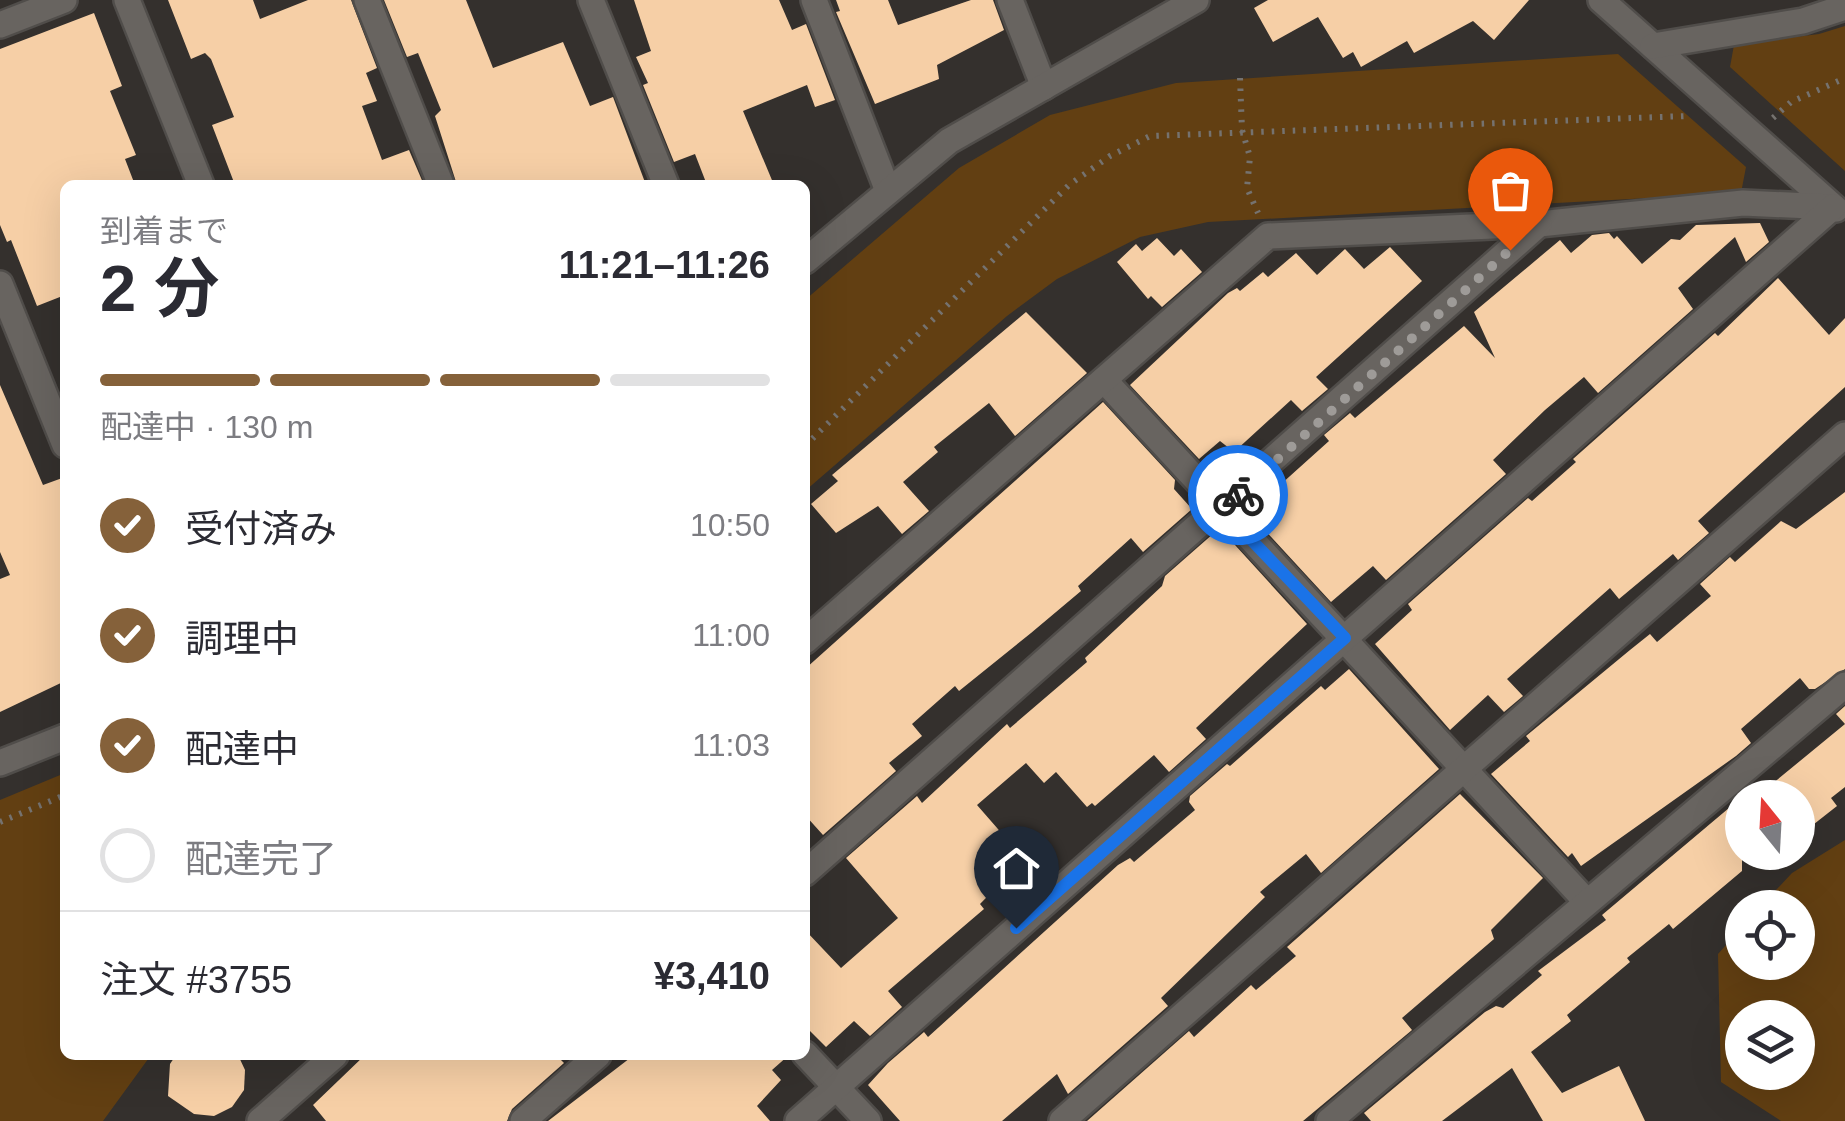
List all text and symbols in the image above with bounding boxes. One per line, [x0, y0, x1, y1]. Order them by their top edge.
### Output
pin [1468, 148, 1553, 251]
icon: bag [1483, 163, 1538, 218]
text: 到着まで [100, 213, 228, 249]
text: 11:21–11:26 [559, 244, 770, 286]
text: 2 分 [100, 252, 219, 325]
text: 配達中 · 130 m [100, 409, 313, 445]
courier [1188, 445, 1288, 545]
icon: bike [1211, 468, 1266, 523]
icon: check [100, 498, 155, 553]
text: 10:50 [690, 507, 770, 543]
text: 受付済み [185, 508, 337, 550]
icon: check [100, 608, 155, 663]
text: 11:00 [692, 617, 770, 653]
text: 調理中 [185, 618, 299, 660]
icon: check [100, 718, 155, 773]
text: 11:03 [692, 727, 770, 763]
text: 配達中 [185, 728, 299, 770]
north arrow [1725, 780, 1815, 870]
map controls [1725, 780, 1815, 1090]
pin [974, 826, 1059, 929]
text: 配達完了 [185, 838, 337, 880]
icon: home [989, 841, 1044, 896]
button: locate [1725, 890, 1815, 980]
text: ¥3,410 [654, 955, 770, 997]
text: 注文 #3755 [100, 959, 292, 1001]
button: layers [1725, 1000, 1815, 1090]

